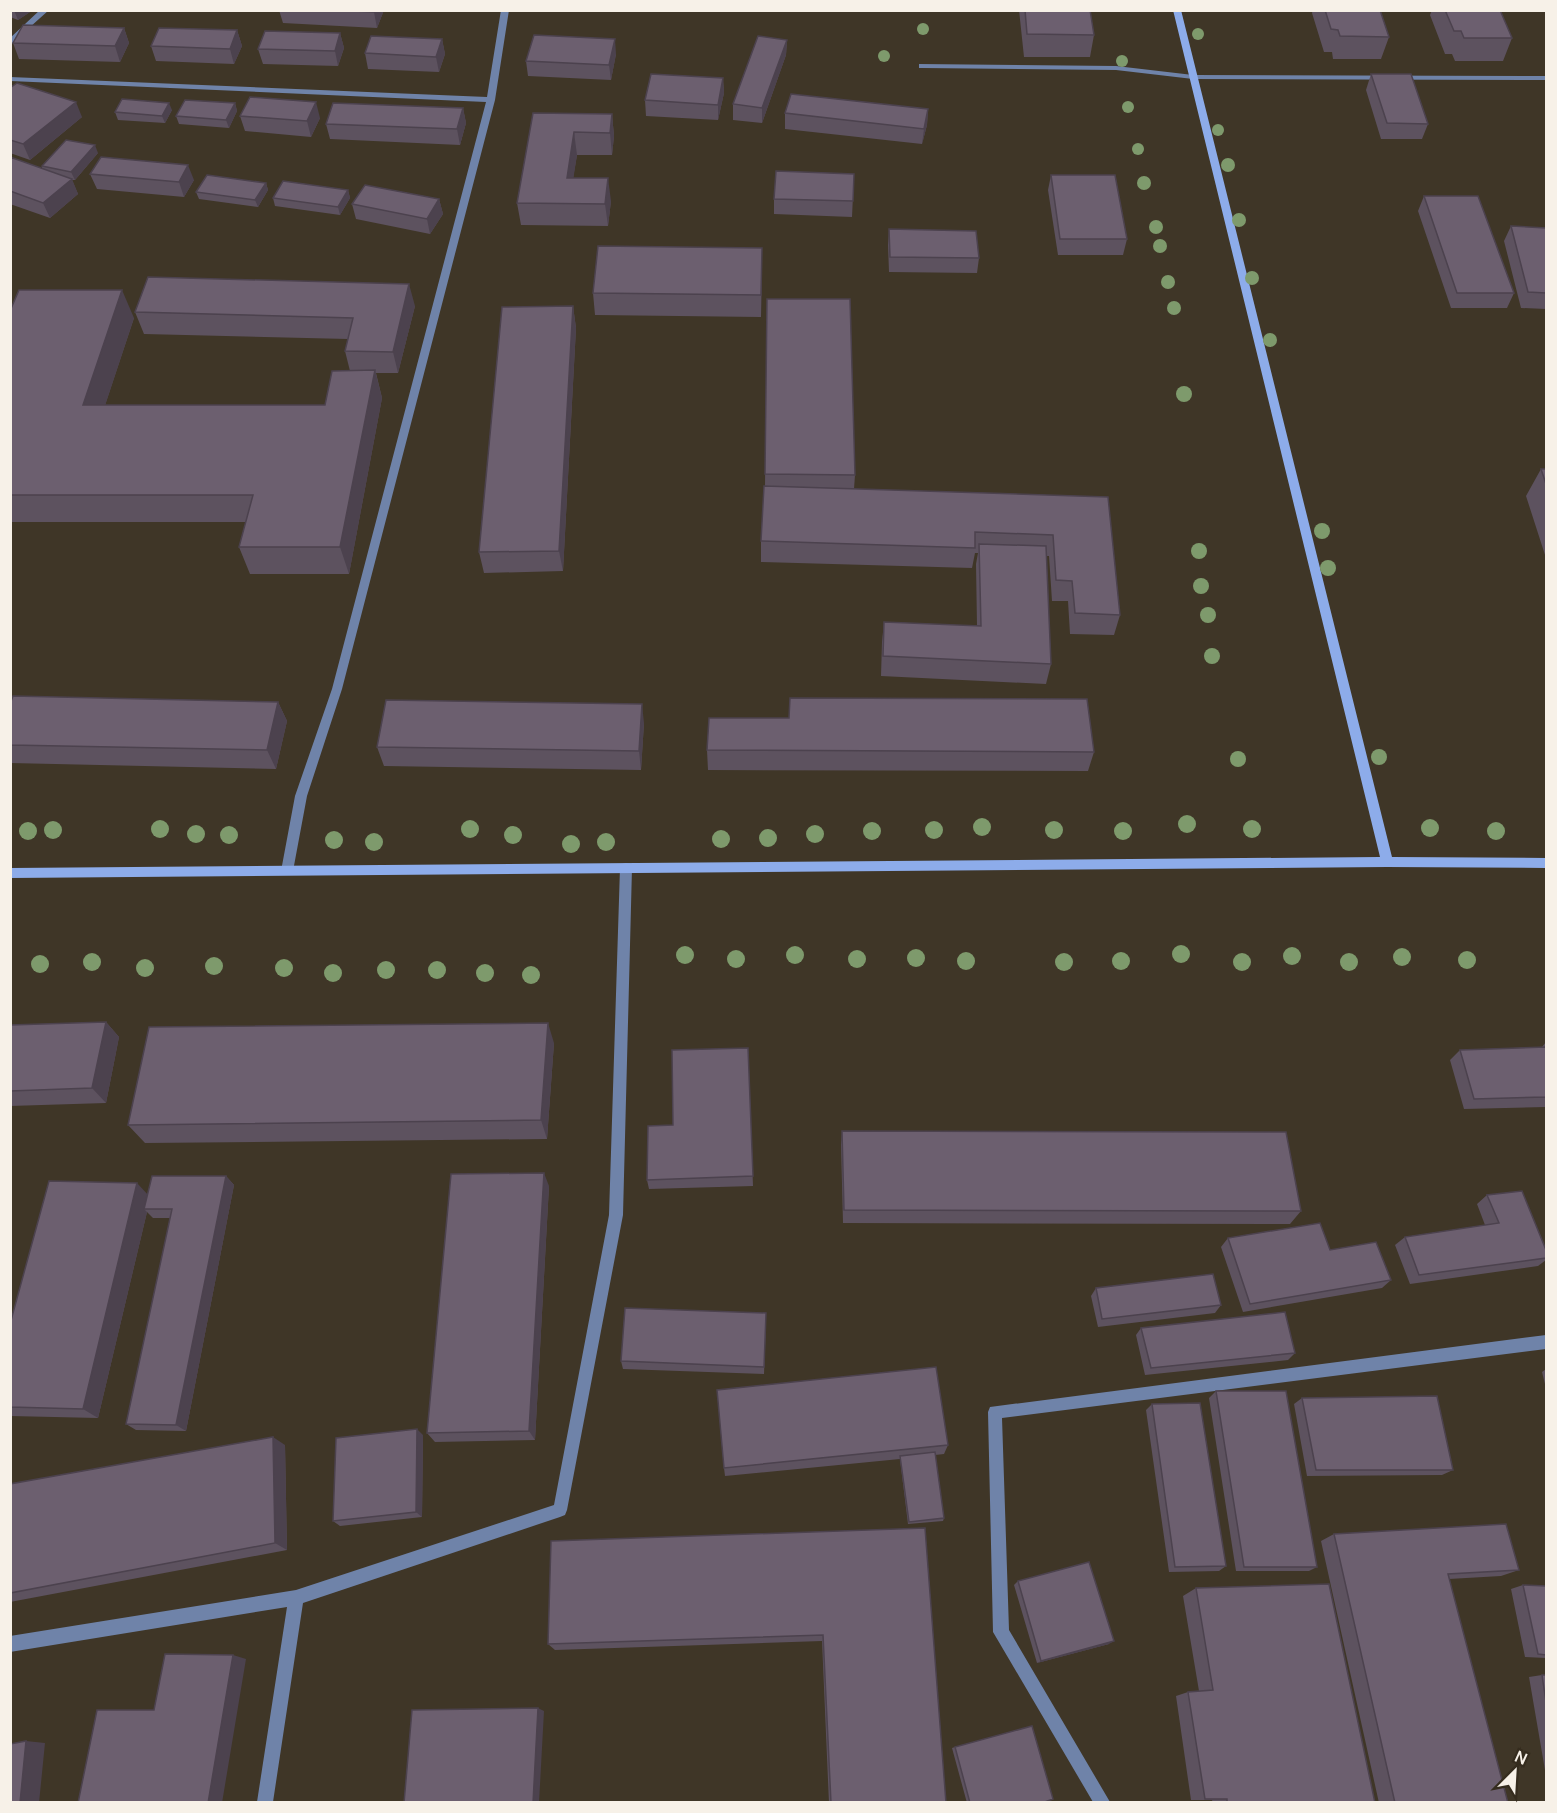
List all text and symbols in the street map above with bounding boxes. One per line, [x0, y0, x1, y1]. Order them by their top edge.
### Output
north arrow [1485, 1741, 1545, 1801]
text: N [1511, 1745, 1531, 1770]

